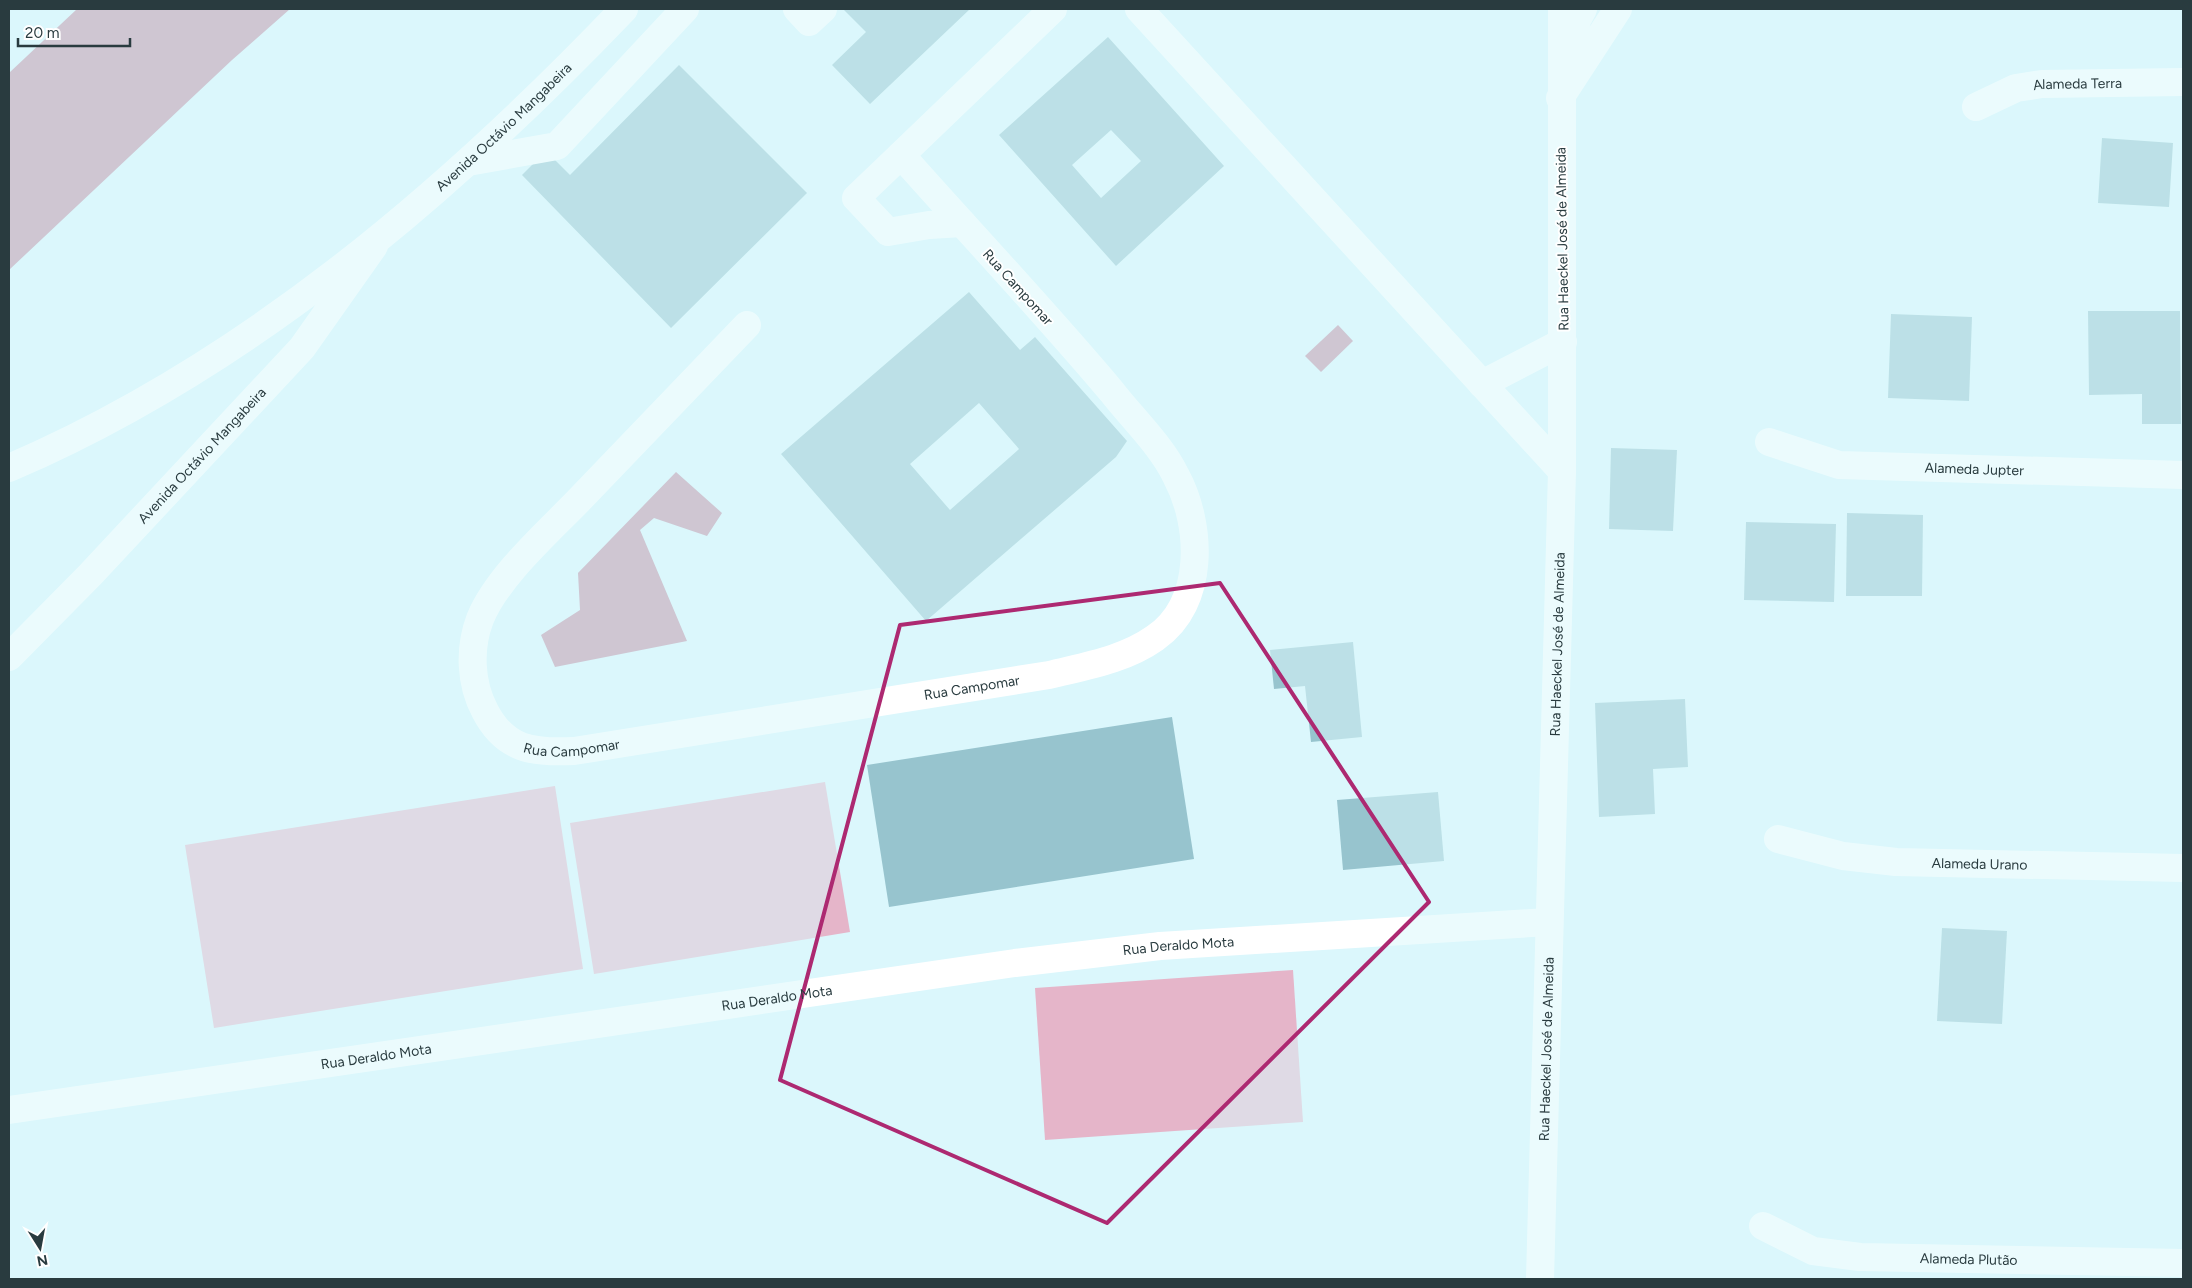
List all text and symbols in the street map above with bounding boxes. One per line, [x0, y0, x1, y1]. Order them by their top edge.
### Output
scale bar [18, 15, 130, 47]
text: 20 m [25, 24, 59, 42]
street label: Avenida Octávio Mangabeira [432, 59, 575, 195]
street label: Alameda Terra [2032, 75, 2122, 94]
street label: Rua Haeckel José de Almeida [1552, 147, 1573, 331]
street label: Rua Campomar [979, 246, 1056, 329]
street label: Avenida Octávio Mangabeira [134, 384, 270, 527]
street label: Alameda Jupter [1924, 459, 2024, 479]
street label: Rua Haeckel José de Almeida [1547, 552, 1569, 736]
street label: Rua Campomar [923, 672, 1021, 704]
street label: Rua Campomar [522, 736, 621, 760]
street label: Alameda Urano [1931, 855, 2028, 874]
street label: Rua Deraldo Mota [1122, 933, 1235, 959]
street label: Rua Haeckel José de Almeida [1536, 957, 1558, 1141]
street label: Rua Deraldo Mota [720, 982, 833, 1015]
street label: Rua Deraldo Mota [320, 1040, 433, 1073]
north arrow [15, 1223, 65, 1273]
street label: Alameda Plutão [1920, 1250, 2018, 1269]
text: N [35, 1251, 49, 1270]

